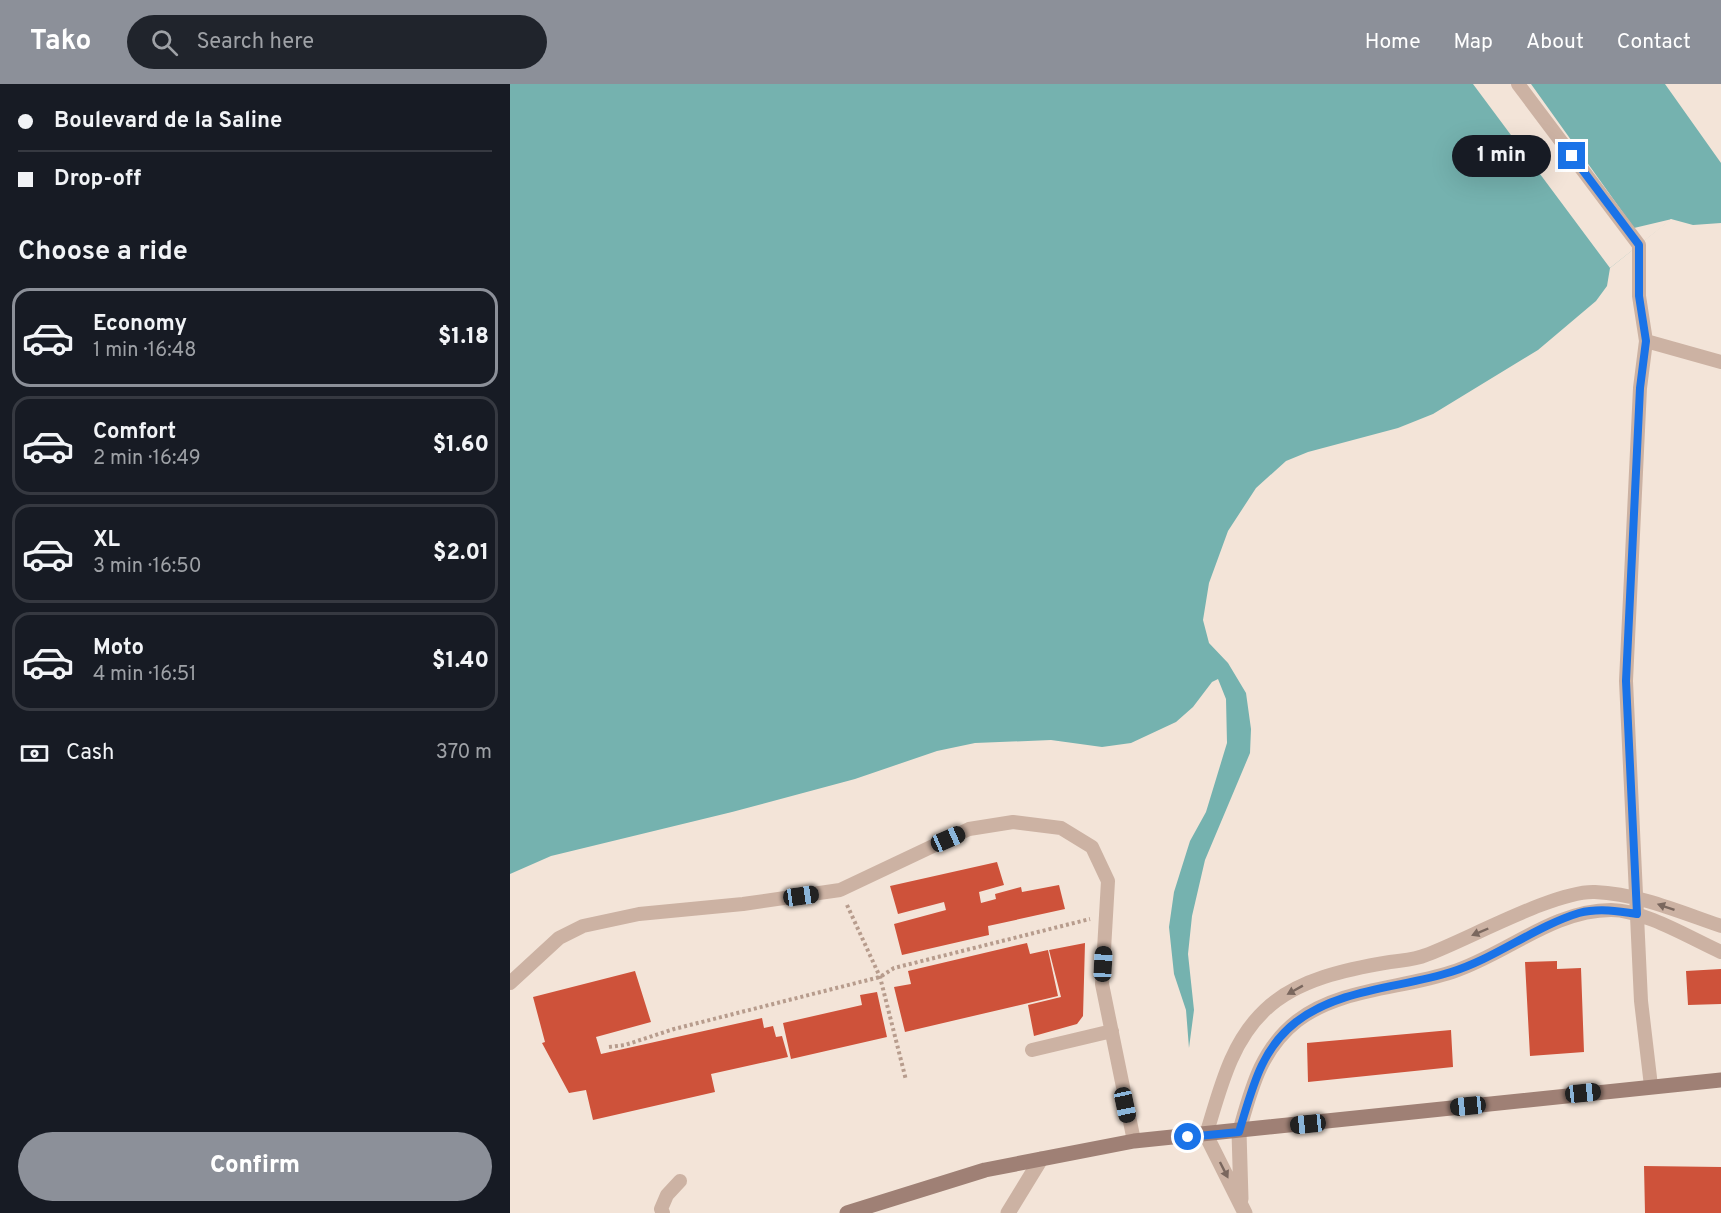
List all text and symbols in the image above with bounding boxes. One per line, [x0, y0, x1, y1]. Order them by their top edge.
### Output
search box [127, 15, 547, 69]
text: Tako [30, 24, 91, 60]
icon: search [148, 26, 181, 59]
text: Search here [196, 29, 314, 56]
text: Home [1365, 29, 1421, 56]
text: Map [1454, 29, 1493, 56]
text: About [1526, 29, 1584, 56]
text: Contact [1617, 29, 1691, 56]
text: Boulevard de la Saline [54, 108, 282, 135]
callout: 1 min [1452, 135, 1551, 177]
route end [1558, 142, 1585, 169]
text: 1 min [1477, 143, 1526, 169]
text: Drop-off [54, 166, 141, 193]
text: Choose a ride [18, 235, 188, 269]
icon: car [21, 311, 75, 365]
text: Economy [93, 311, 187, 338]
text: $1.18 [438, 324, 489, 351]
text: 1 min · 16:48 [93, 338, 196, 364]
icon: car [21, 419, 75, 473]
text: Comfort [93, 419, 176, 446]
text: $1.60 [433, 432, 489, 459]
text: 2 min · 16:49 [93, 446, 201, 472]
icon: car [21, 527, 75, 581]
text: XL [93, 527, 120, 554]
text: $2.01 [433, 540, 489, 567]
text: 3 min · 16:50 [93, 554, 202, 580]
icon: car [21, 635, 75, 689]
text: Moto [93, 635, 144, 662]
text: $1.40 [432, 648, 489, 675]
text: 4 min · 16:51 [93, 662, 197, 688]
icon: cash [18, 737, 51, 770]
text: Cash [66, 740, 115, 767]
text: 370 m [436, 740, 492, 766]
car [928, 823, 968, 855]
car [782, 885, 820, 907]
one-way arrow [1657, 902, 1675, 912]
one-way arrow [1471, 927, 1489, 937]
car [1093, 946, 1113, 982]
one-way arrow [1287, 985, 1304, 995]
car [1564, 1082, 1602, 1104]
car [1112, 1086, 1138, 1124]
car [1449, 1095, 1487, 1117]
car [1289, 1113, 1327, 1135]
route start [1174, 1123, 1201, 1150]
button: Confirm [18, 1132, 492, 1201]
one-way arrow [1218, 1161, 1228, 1179]

